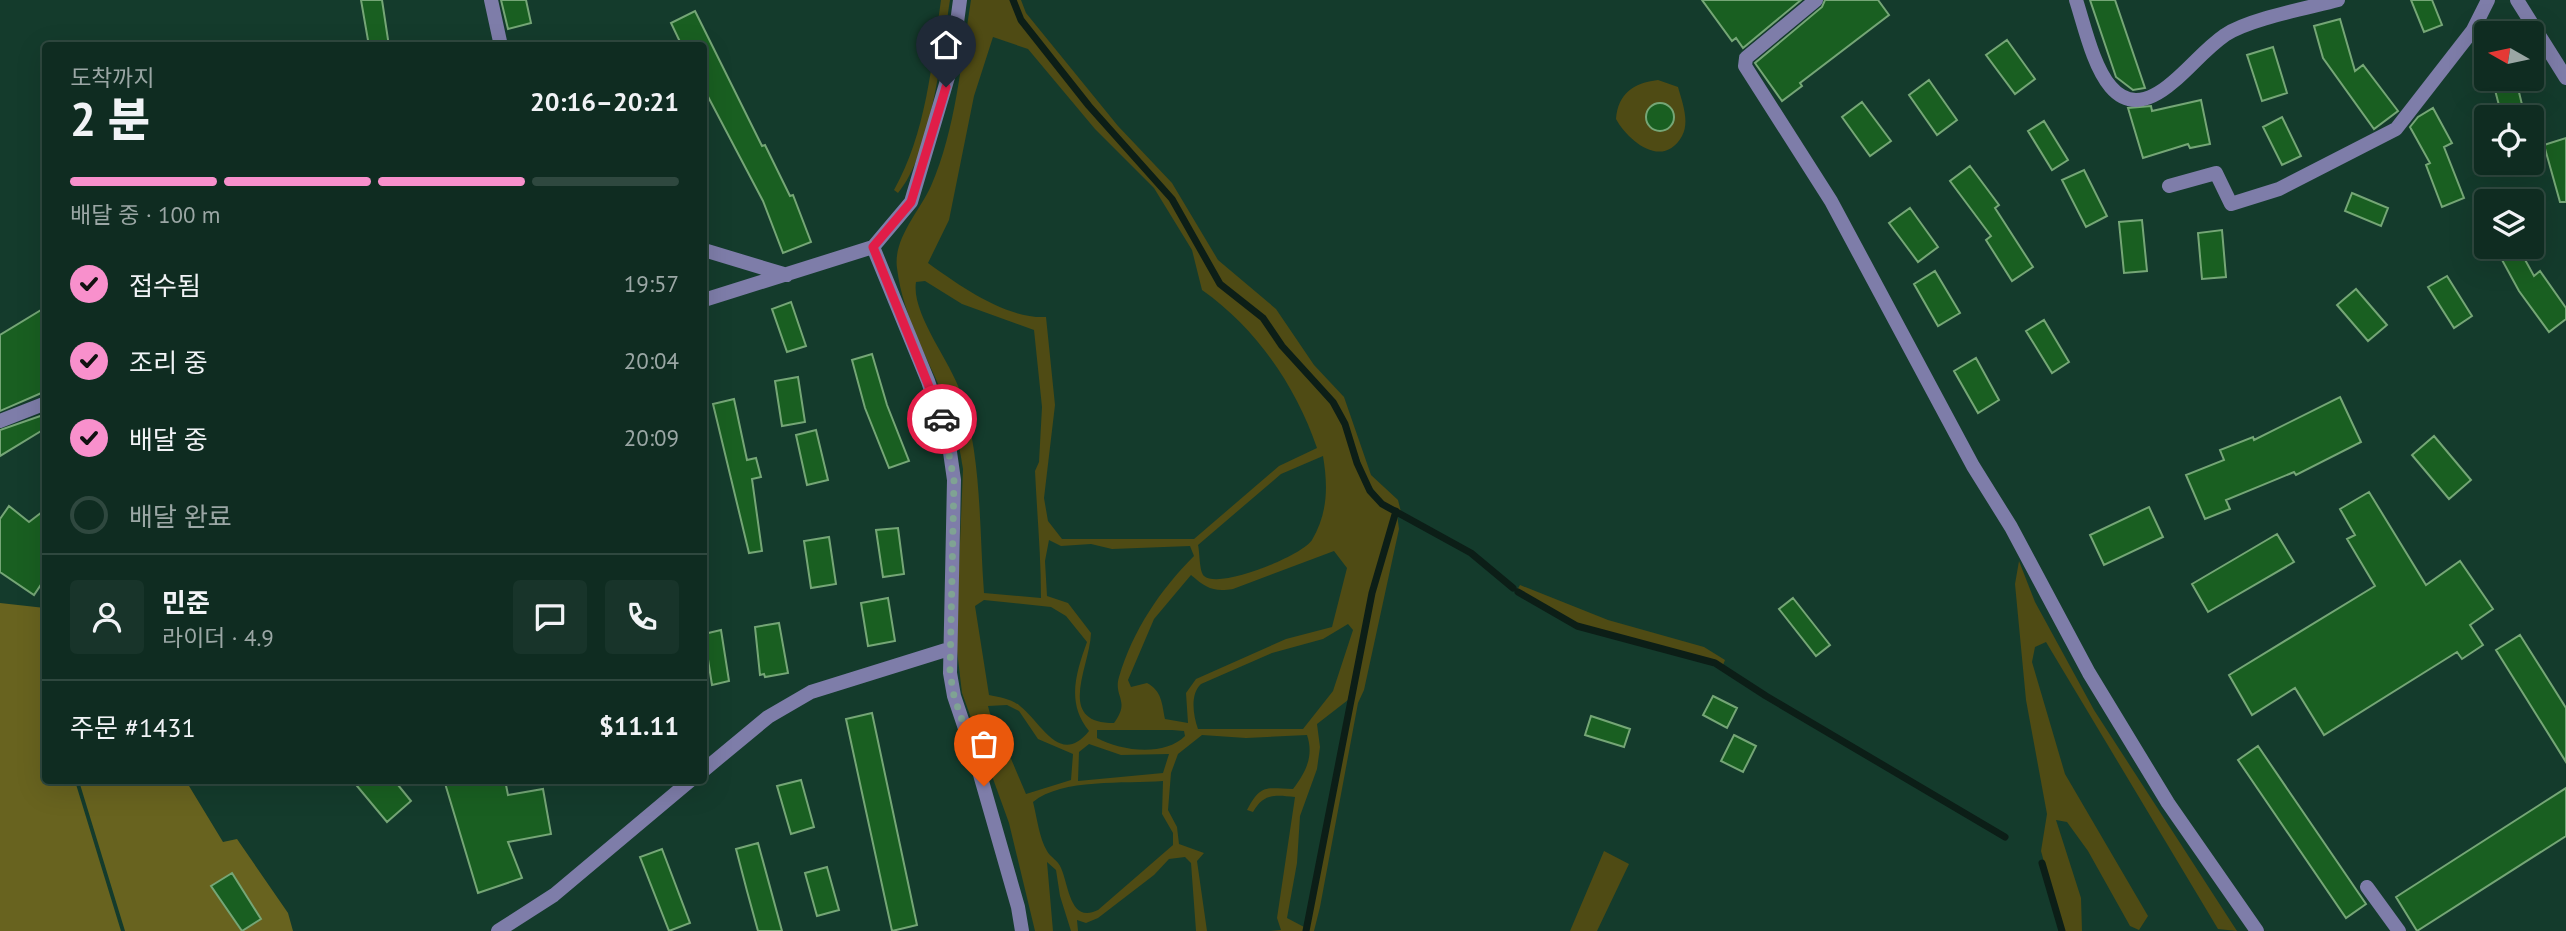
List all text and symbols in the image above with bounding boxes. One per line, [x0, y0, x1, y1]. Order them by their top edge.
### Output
pin [916, 15, 976, 87]
north arrow [2474, 21, 2544, 91]
map controls [2474, 21, 2544, 259]
icon: home [927, 26, 965, 64]
text: 도착까지 [70, 63, 155, 92]
text: 20:16–20:21 [530, 85, 679, 118]
text: 2 분 [70, 89, 150, 149]
button: locate [2474, 105, 2544, 175]
button: layers [2474, 189, 2544, 259]
text: 배달 중 · 100 m [70, 200, 220, 229]
icon: check [70, 265, 108, 303]
text: 접수됨 [129, 269, 201, 302]
text: 19:57 [624, 269, 679, 298]
icon: check [70, 342, 108, 380]
text: 조리 중 [129, 346, 208, 379]
text: 20:04 [624, 346, 679, 375]
courier [907, 384, 977, 454]
icon: car [923, 400, 961, 438]
icon: check [70, 419, 108, 457]
text: 배달 중 [129, 423, 208, 456]
text: 20:09 [624, 423, 679, 452]
text: 배달 완료 [129, 500, 232, 533]
button: person [70, 580, 144, 654]
button: chat [513, 580, 587, 654]
button: phone [605, 580, 679, 654]
text: 민준 [162, 586, 210, 619]
text: 라이더 · 4.9 [162, 623, 274, 652]
text: $11.11 [599, 709, 679, 742]
text: 주문 #1431 [70, 711, 196, 744]
pin [954, 714, 1014, 786]
icon: bag [965, 725, 1003, 763]

